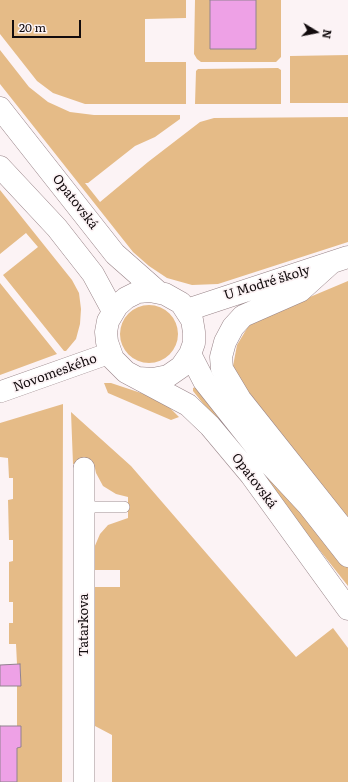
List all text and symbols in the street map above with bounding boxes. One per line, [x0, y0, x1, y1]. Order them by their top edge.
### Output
scale bar [14, 12, 83, 38]
north arrow [296, 12, 336, 52]
text: 20 m [19, 18, 46, 36]
text: N [319, 28, 336, 40]
street label: Opatovská [49, 171, 101, 233]
street label: U Modré školy [222, 262, 312, 304]
street label: Novomeského [11, 351, 99, 395]
street label: Opatovská [228, 450, 280, 512]
street label: Tatarkova [76, 594, 92, 656]

